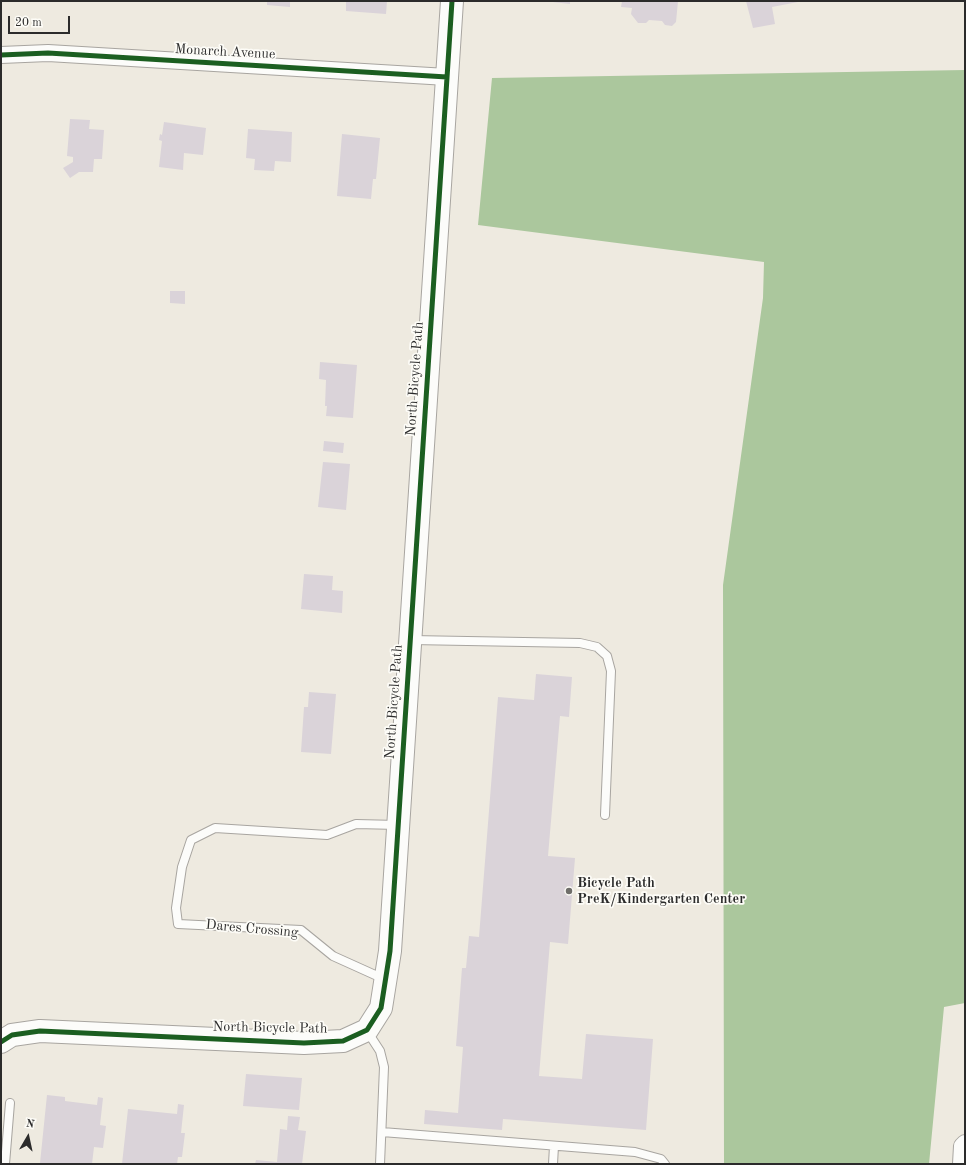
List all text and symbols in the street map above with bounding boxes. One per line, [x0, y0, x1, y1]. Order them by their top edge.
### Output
scale bar [10, 8, 72, 34]
text: 20 m [15, 17, 42, 29]
street label: Monarch Avenue [174, 41, 276, 63]
street label: North Bicycle Path [403, 321, 427, 437]
street label: North Bicycle Path [382, 644, 406, 760]
place label: Bicycle Path PreK/Kindergarten Center [577, 875, 745, 908]
marker: Bicycle Path PreK/Kindergarten Center [564, 886, 574, 896]
street label: Dares Crossing [205, 917, 299, 941]
street label: North Bicycle Path [212, 1019, 328, 1037]
north arrow [8, 1117, 48, 1157]
text: N [25, 1119, 35, 1131]

